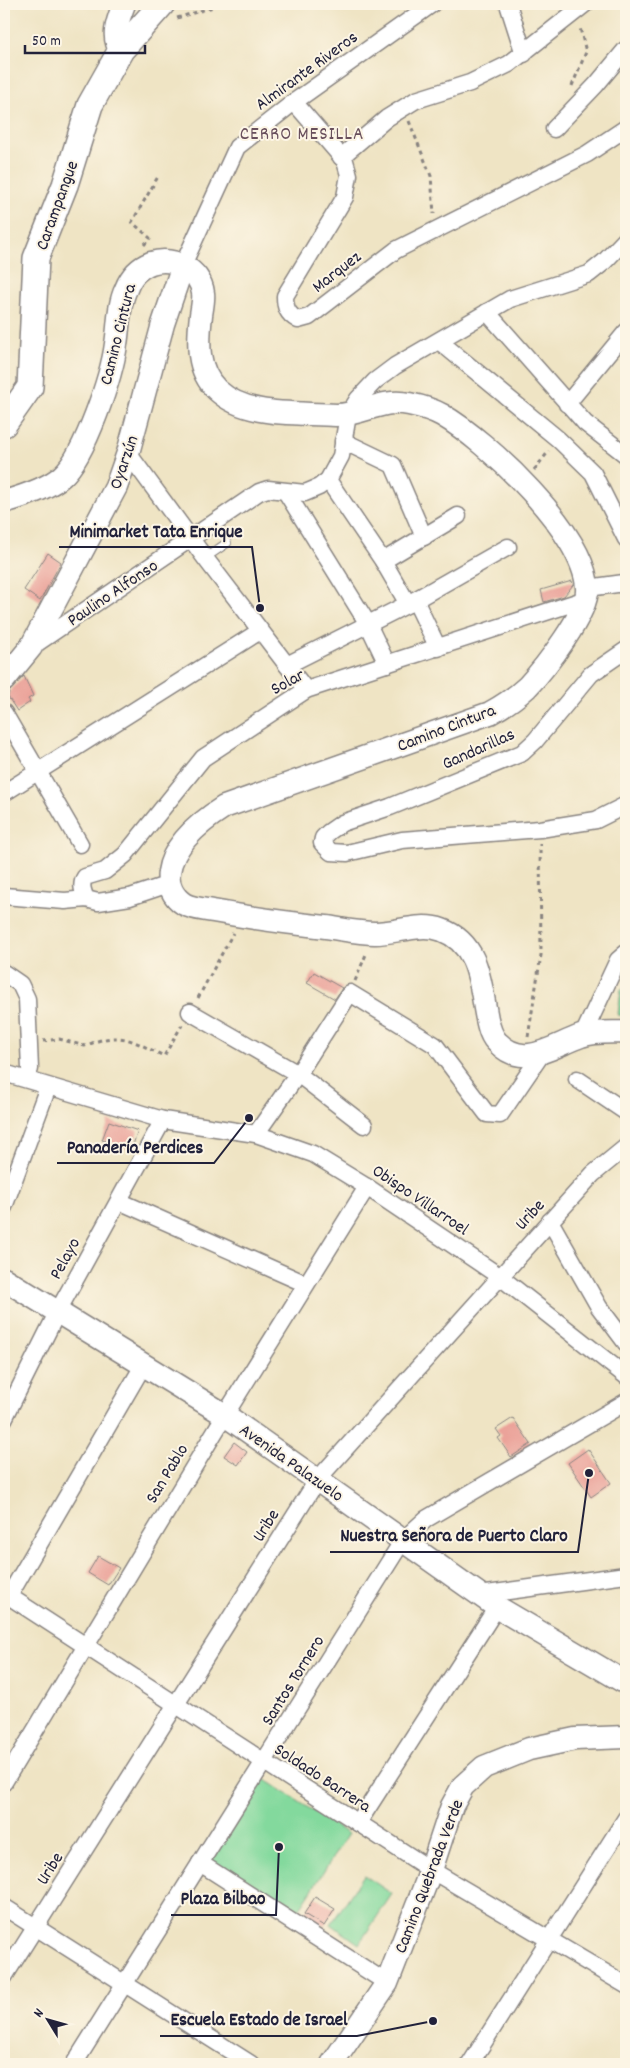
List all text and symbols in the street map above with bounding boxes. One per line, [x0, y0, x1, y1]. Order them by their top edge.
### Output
scale bar [25, 22, 145, 54]
street label: Almirante Riveros [251, 26, 364, 118]
text: 50 m [32, 31, 61, 53]
district label: CERRO MESILLA [240, 122, 364, 149]
street label: Carampangue [31, 158, 86, 254]
street label: Marquez [308, 246, 367, 300]
street label: Camino Cintura [95, 281, 144, 388]
street label: Oyarzún [104, 432, 146, 493]
callout: Minimarket Tata Enrique [59, 513, 252, 547]
text: Minimarket Tata Enrique [69, 520, 243, 547]
street label: Paulino Alfonso [63, 554, 164, 634]
street label: Solar [267, 664, 310, 703]
street label: Camino Cintura [394, 699, 500, 760]
street label: Gandarillas [439, 723, 519, 777]
callout: Panadería Perdices [57, 1129, 214, 1163]
text: Panadería Perdices [67, 1136, 203, 1163]
street label: Obispo Villarroel [366, 1159, 474, 1243]
street label: Uribe [510, 1194, 552, 1237]
street label: Pelayo [45, 1234, 88, 1285]
street label: Avenida Palazuelo [233, 1419, 348, 1509]
street label: San Pablo [141, 1440, 196, 1509]
street label: Uribe [247, 1505, 287, 1548]
callout: Nuestra Señora de Puerto Claro [330, 1518, 578, 1552]
text: Nuestra Señora de Puerto Claro [340, 1524, 568, 1551]
street label: Santos Tornero [256, 1631, 332, 1731]
street label: Soldado Barrera [268, 1738, 375, 1820]
street label: Camino Quebrada Verde [389, 1796, 471, 1958]
street label: Uribe [31, 1848, 71, 1891]
callout: Plaza Bilbao [171, 1881, 276, 1915]
text: Plaza Bilbao [180, 1887, 266, 1914]
north arrow [22, 1996, 72, 2046]
callout: Escuela Estado de Israel [160, 2002, 357, 2036]
text: N [29, 2005, 49, 2022]
text: Escuela Estado de Israel [170, 2008, 348, 2035]

